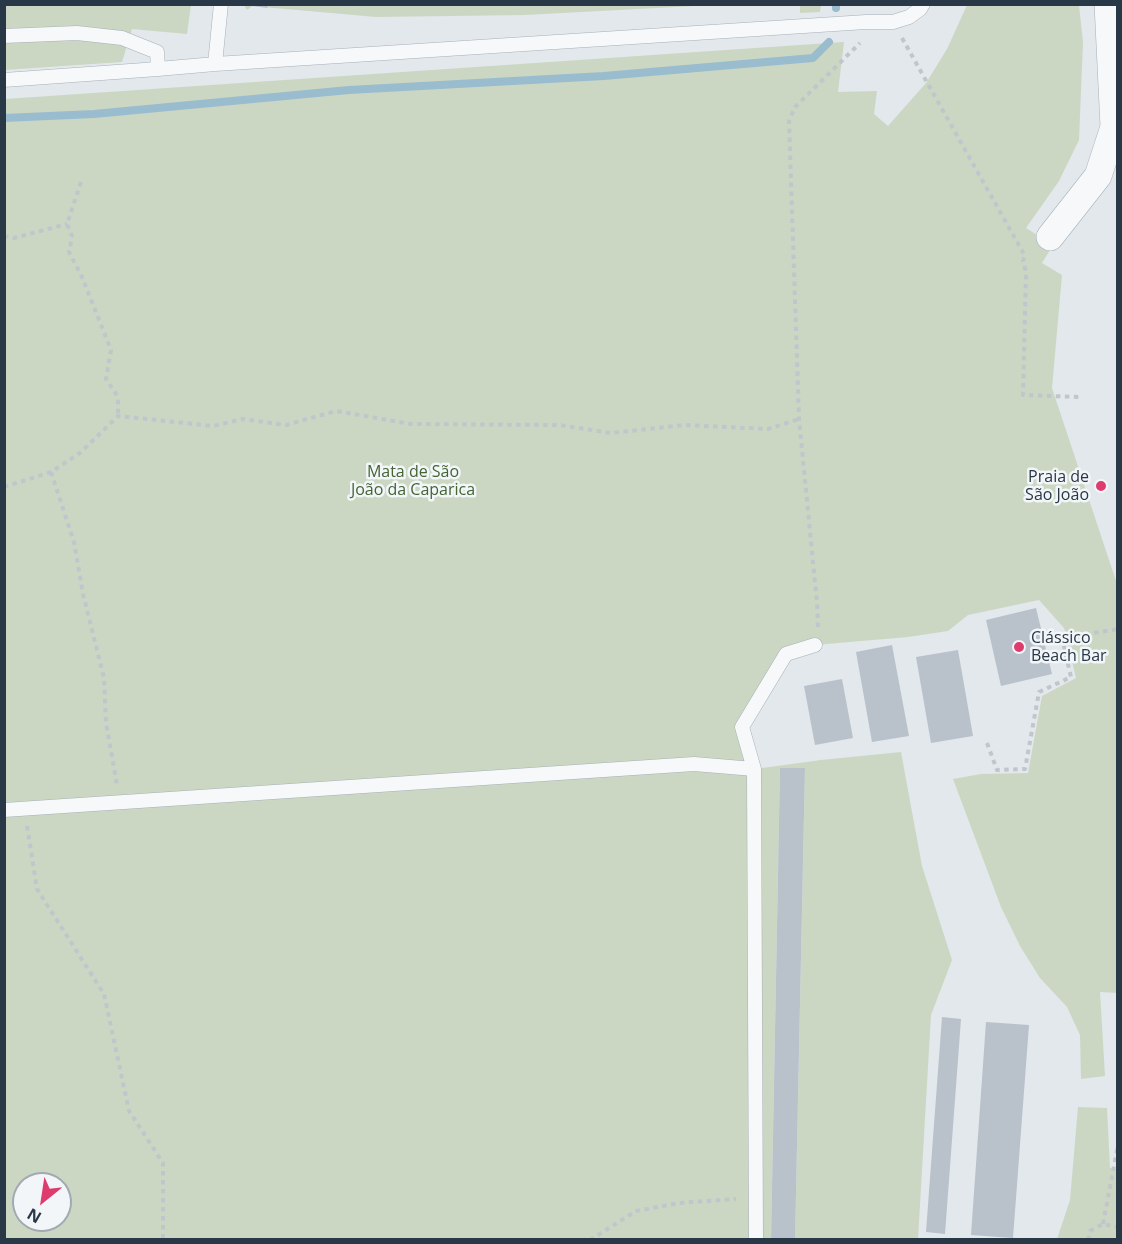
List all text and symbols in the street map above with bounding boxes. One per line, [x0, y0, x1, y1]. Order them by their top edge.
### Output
park label: Mata de São João da Caparica [351, 462, 475, 500]
place label: Praia de São João [1025, 467, 1089, 505]
marker: Praia de São João [1094, 479, 1108, 493]
place label: Clássico Beach Bar [1031, 628, 1107, 666]
marker: Clássico Beach Bar [1012, 640, 1026, 654]
north arrow [12, 1172, 72, 1232]
text: N [23, 1203, 45, 1229]

